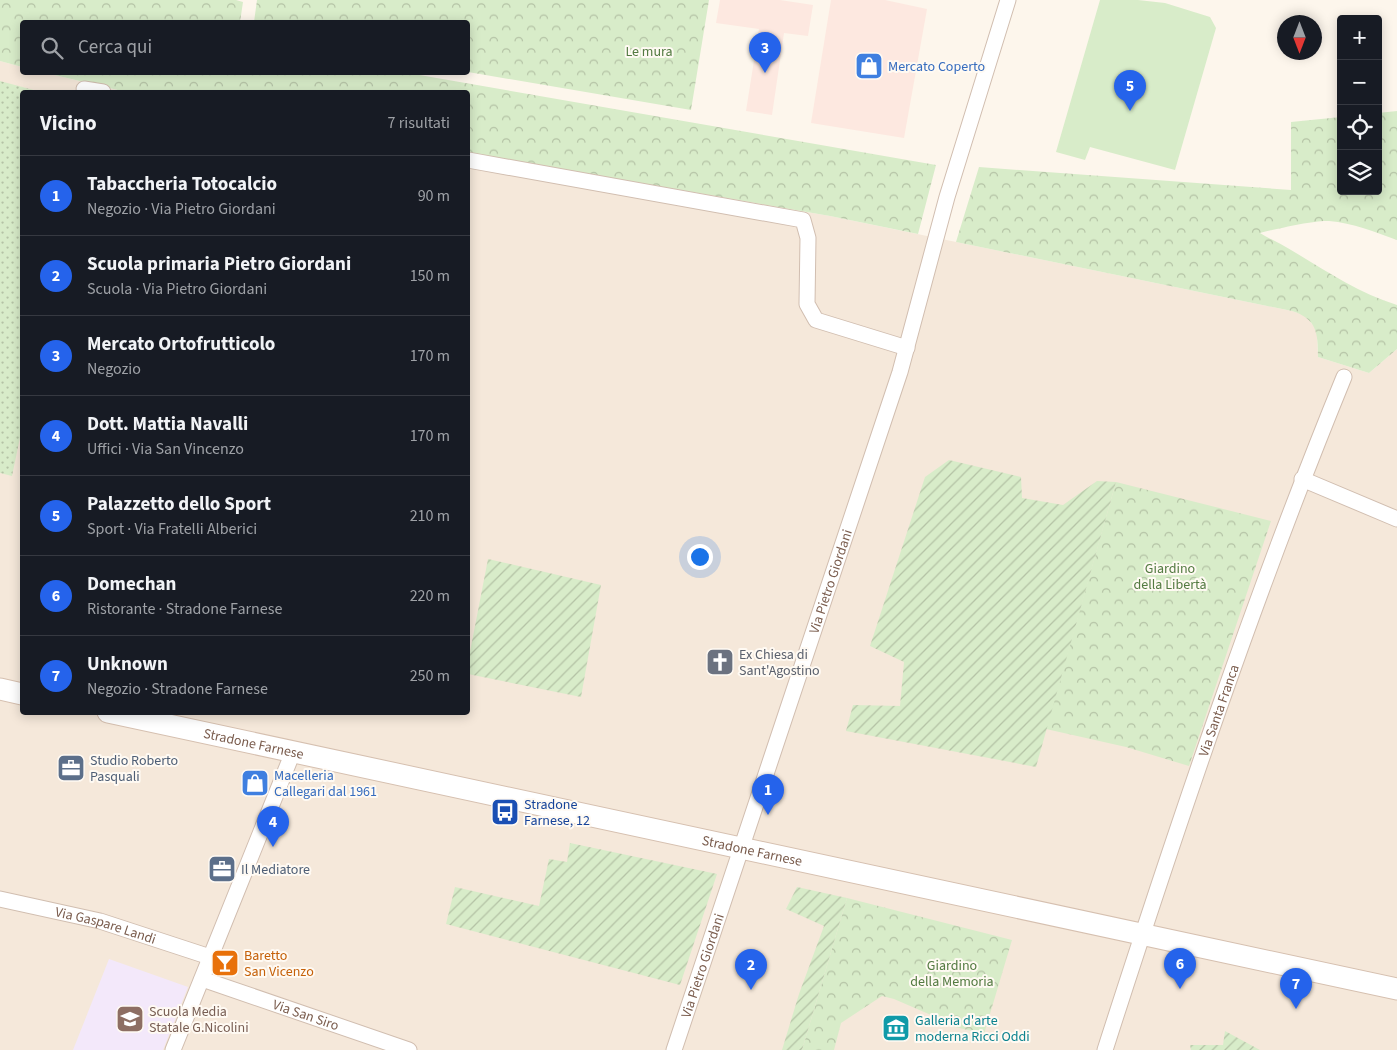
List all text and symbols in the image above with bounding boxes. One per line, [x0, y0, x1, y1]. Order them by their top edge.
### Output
north arrow [1277, 15, 1322, 60]
map controls [1337, 15, 1382, 195]
button: + [1337, 15, 1382, 60]
search box [20, 20, 470, 75]
pin: 3 [749, 32, 781, 73]
icon: search [38, 34, 66, 62]
text: Cerca qui [78, 34, 152, 61]
park label: Le mura [625, 42, 673, 62]
shop icon: Mercato Coperto [854, 51, 884, 81]
place label: Mercato Coperto [888, 57, 985, 77]
button: − [1337, 60, 1382, 105]
pin: 5 [1114, 70, 1146, 111]
button: locate [1337, 105, 1382, 150]
text: Vicino [40, 108, 97, 138]
text: 7 risultati [388, 112, 450, 134]
button: layers [1337, 150, 1382, 195]
text: Tabaccheria Totocalcio [87, 171, 277, 198]
text: 1 [52, 185, 60, 207]
text: 90 m [418, 185, 450, 207]
text: Negozio · Via Pietro Giordani [87, 198, 276, 220]
text: Scuola primaria Pietro Giordani [87, 251, 351, 278]
text: 2 [52, 265, 60, 287]
text: 150 m [410, 265, 450, 287]
text: Scuola · Via Pietro Giordani [87, 278, 267, 300]
text: Mercato Ortofrutticolo [87, 331, 275, 358]
text: 3 [52, 345, 60, 367]
text: 170 m [410, 345, 450, 367]
text: Negozio [87, 358, 141, 380]
text: Dott. Mattia Navalli [87, 411, 248, 438]
text: 4 [52, 425, 60, 447]
text: 170 m [410, 425, 450, 447]
text: Uffici · Via San Vincenzo [87, 438, 244, 460]
text: Palazzetto dello Sport [87, 491, 271, 518]
text: 5 [52, 505, 60, 527]
text: 210 m [410, 505, 450, 527]
text: Sport · Via Fratelli Alberici [87, 518, 257, 540]
street label: Via Pietro Giordani [804, 527, 858, 637]
your location [687, 544, 713, 570]
park label: Giardino della Libertà [1134, 559, 1207, 595]
text: Domechan [87, 571, 176, 598]
text: 6 [52, 585, 60, 607]
text: 220 m [410, 585, 450, 607]
text: Ristorante · Stradone Farnese [87, 598, 282, 620]
place label: Ex Chiesa di Sant'Agostino [739, 645, 820, 681]
church icon: Ex Chiesa di Sant'Agostino [705, 647, 735, 677]
text: Unknown [87, 651, 168, 678]
street label: Via Santa Franca [1194, 662, 1245, 759]
text: 7 [52, 665, 60, 687]
text: 250 m [410, 665, 450, 687]
text: Negozio · Stradone Farnese [87, 678, 268, 700]
street label: Stradone Farnese [201, 724, 306, 765]
place label: Studio Roberto Pasquali [90, 751, 178, 787]
office icon: Studio Roberto Pasquali [56, 753, 86, 783]
place label: Macelleria Callegari dal 1961 [274, 766, 377, 802]
shop icon: Macelleria Callegari dal 1961 [240, 768, 270, 798]
pin: 1 [752, 774, 784, 815]
place label: Stradone Farnese, 12 [524, 795, 590, 831]
bus stop icon: Stradone Farnese, 12 [490, 797, 520, 827]
pin: 4 [257, 806, 289, 847]
street label: Stradone Farnese [700, 831, 804, 872]
office icon: Il Mediatore [207, 854, 237, 884]
place label: Il Mediatore [241, 860, 310, 880]
street label: Via Gaspare Landi [53, 902, 159, 950]
street label: Via Pietro Giordani [676, 911, 730, 1021]
place label: Baretto San Vicenzo [244, 946, 314, 982]
bar icon: Baretto San Vicenzo [210, 948, 240, 978]
pin: 6 [1164, 948, 1196, 989]
pin: 2 [735, 949, 767, 990]
park label: Giardino della Memoria [910, 956, 994, 992]
pin: 7 [1280, 968, 1312, 1009]
street label: Via San Siro [270, 995, 342, 1036]
place label: Scuola Media Statale G.Nicolini [149, 1002, 249, 1038]
school or university icon: Scuola Media Statale G.Nicolini [115, 1004, 145, 1034]
place label: Galleria d'arte moderna Ricci Oddi [915, 1011, 1030, 1047]
museum icon: Galleria d'arte moderna Ricci Oddi [881, 1013, 911, 1043]

